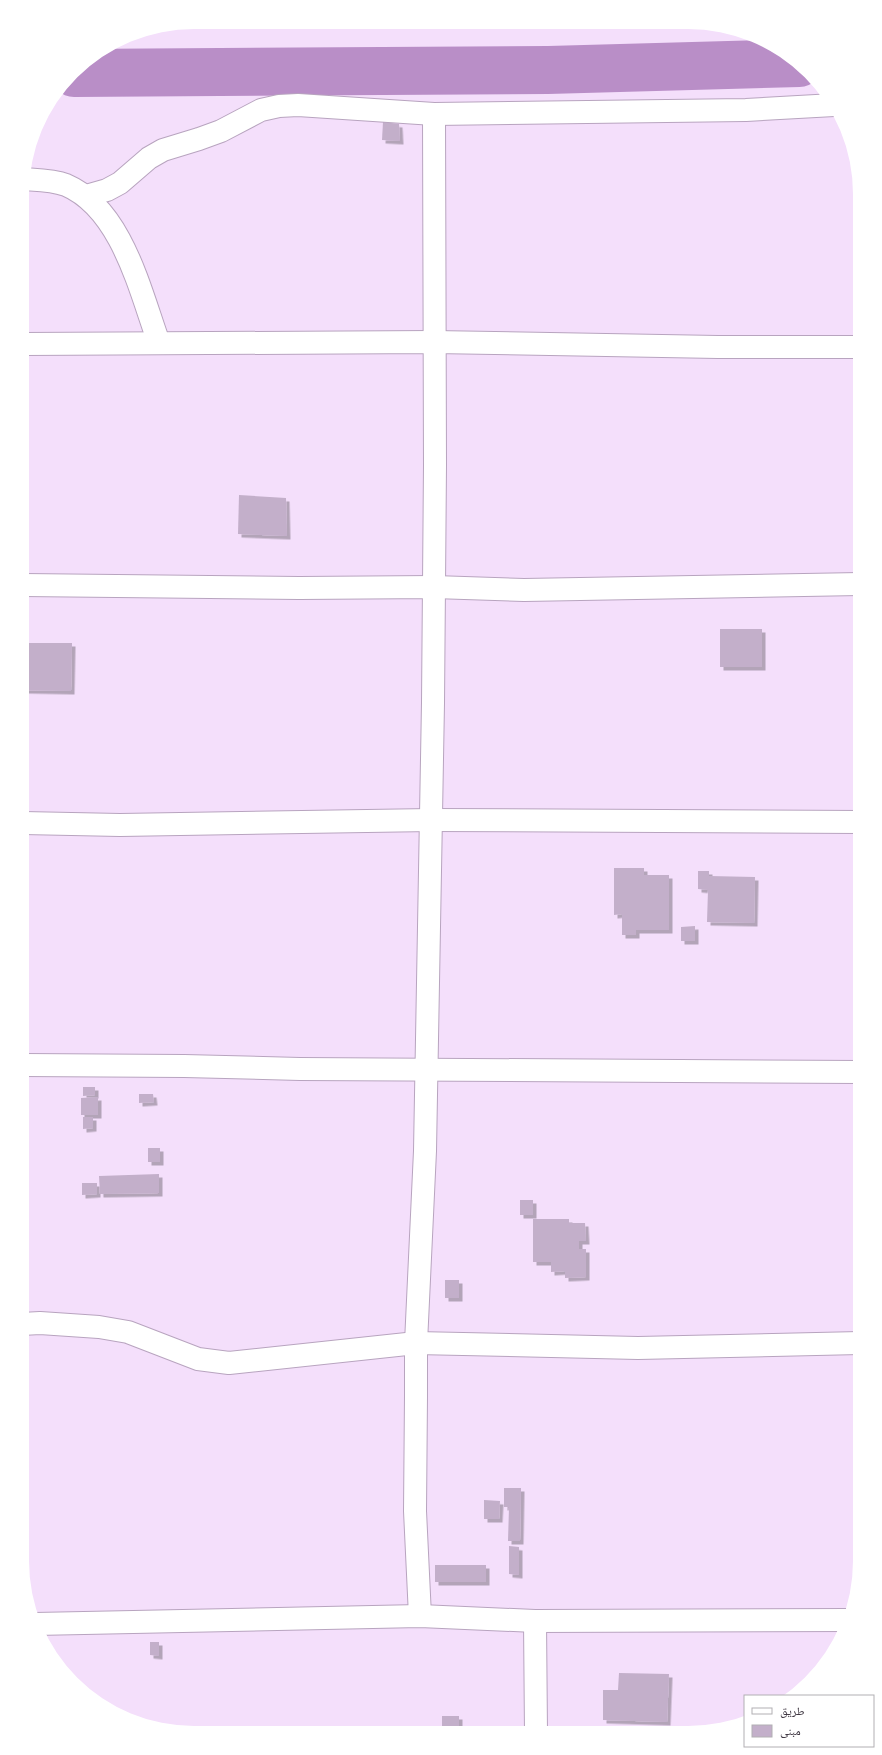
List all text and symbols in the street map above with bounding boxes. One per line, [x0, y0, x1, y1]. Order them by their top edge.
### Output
legend [744, 1695, 874, 1747]
text: طريق [780, 1702, 805, 1719]
text: مبنى [780, 1722, 801, 1739]

